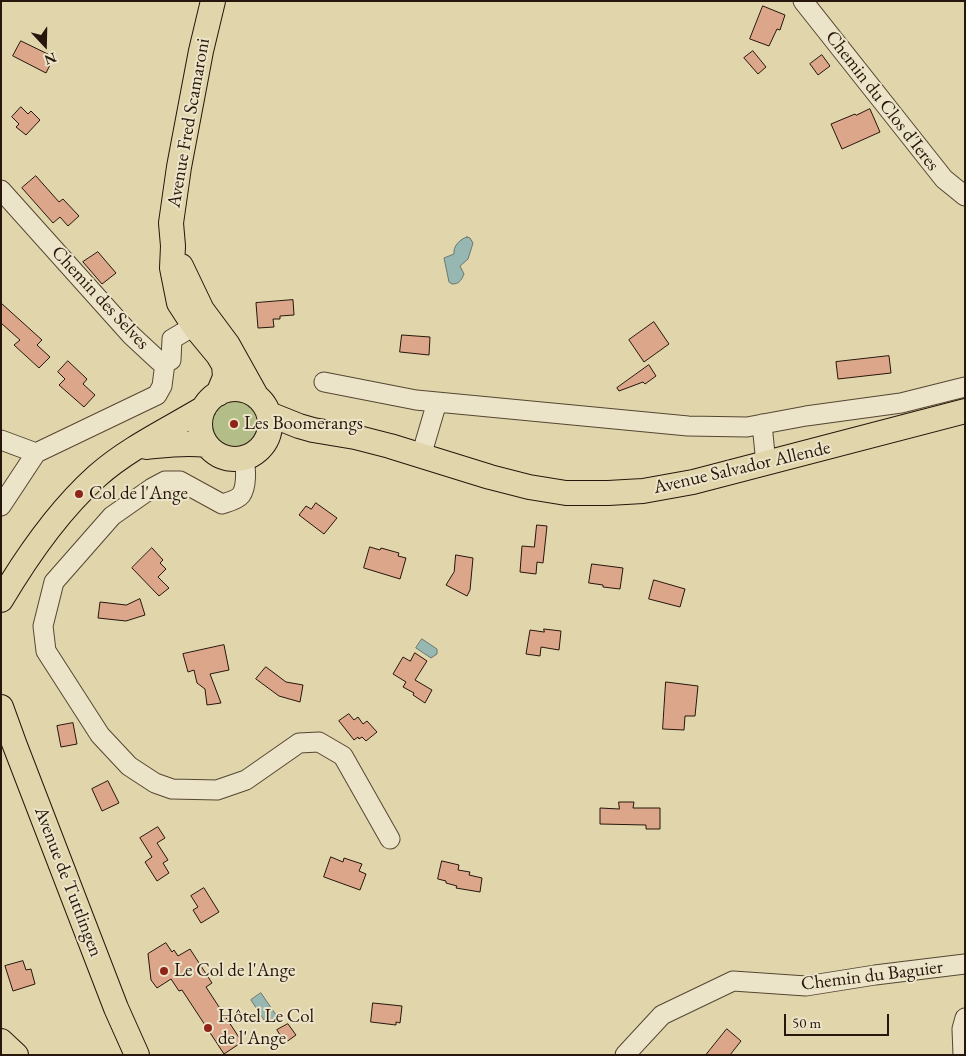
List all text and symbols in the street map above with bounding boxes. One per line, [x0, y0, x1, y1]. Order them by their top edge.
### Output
north arrow [20, 20, 70, 70]
street label: Chemin du Clos d'Ieres [820, 26, 944, 176]
street label: Avenue Fred Scamaroni [163, 36, 215, 210]
text: N [42, 49, 59, 69]
street label: Chemin des Selves [46, 242, 154, 354]
place label: Les Boomerangs [244, 413, 363, 435]
marker: Les Boomerangs [228, 418, 240, 430]
street label: Avenue Salvador Allende [651, 437, 833, 499]
place label: Col de l'Ange [89, 483, 188, 505]
marker: Col de l'Ange [73, 488, 85, 500]
street label: Avenue de Tuttlingen [29, 804, 107, 960]
street label: Chemin du Baguier [800, 956, 944, 996]
place label: Le Col de l'Ange [174, 960, 295, 982]
marker: Le Col de l'Ange [158, 965, 170, 977]
scale bar [786, 1004, 891, 1036]
place label: Hôtel Le Col de l'Ange [218, 1006, 314, 1050]
text: 50 m [792, 1013, 821, 1032]
marker: Hôtel Le Col de l'Ange [202, 1022, 214, 1034]

